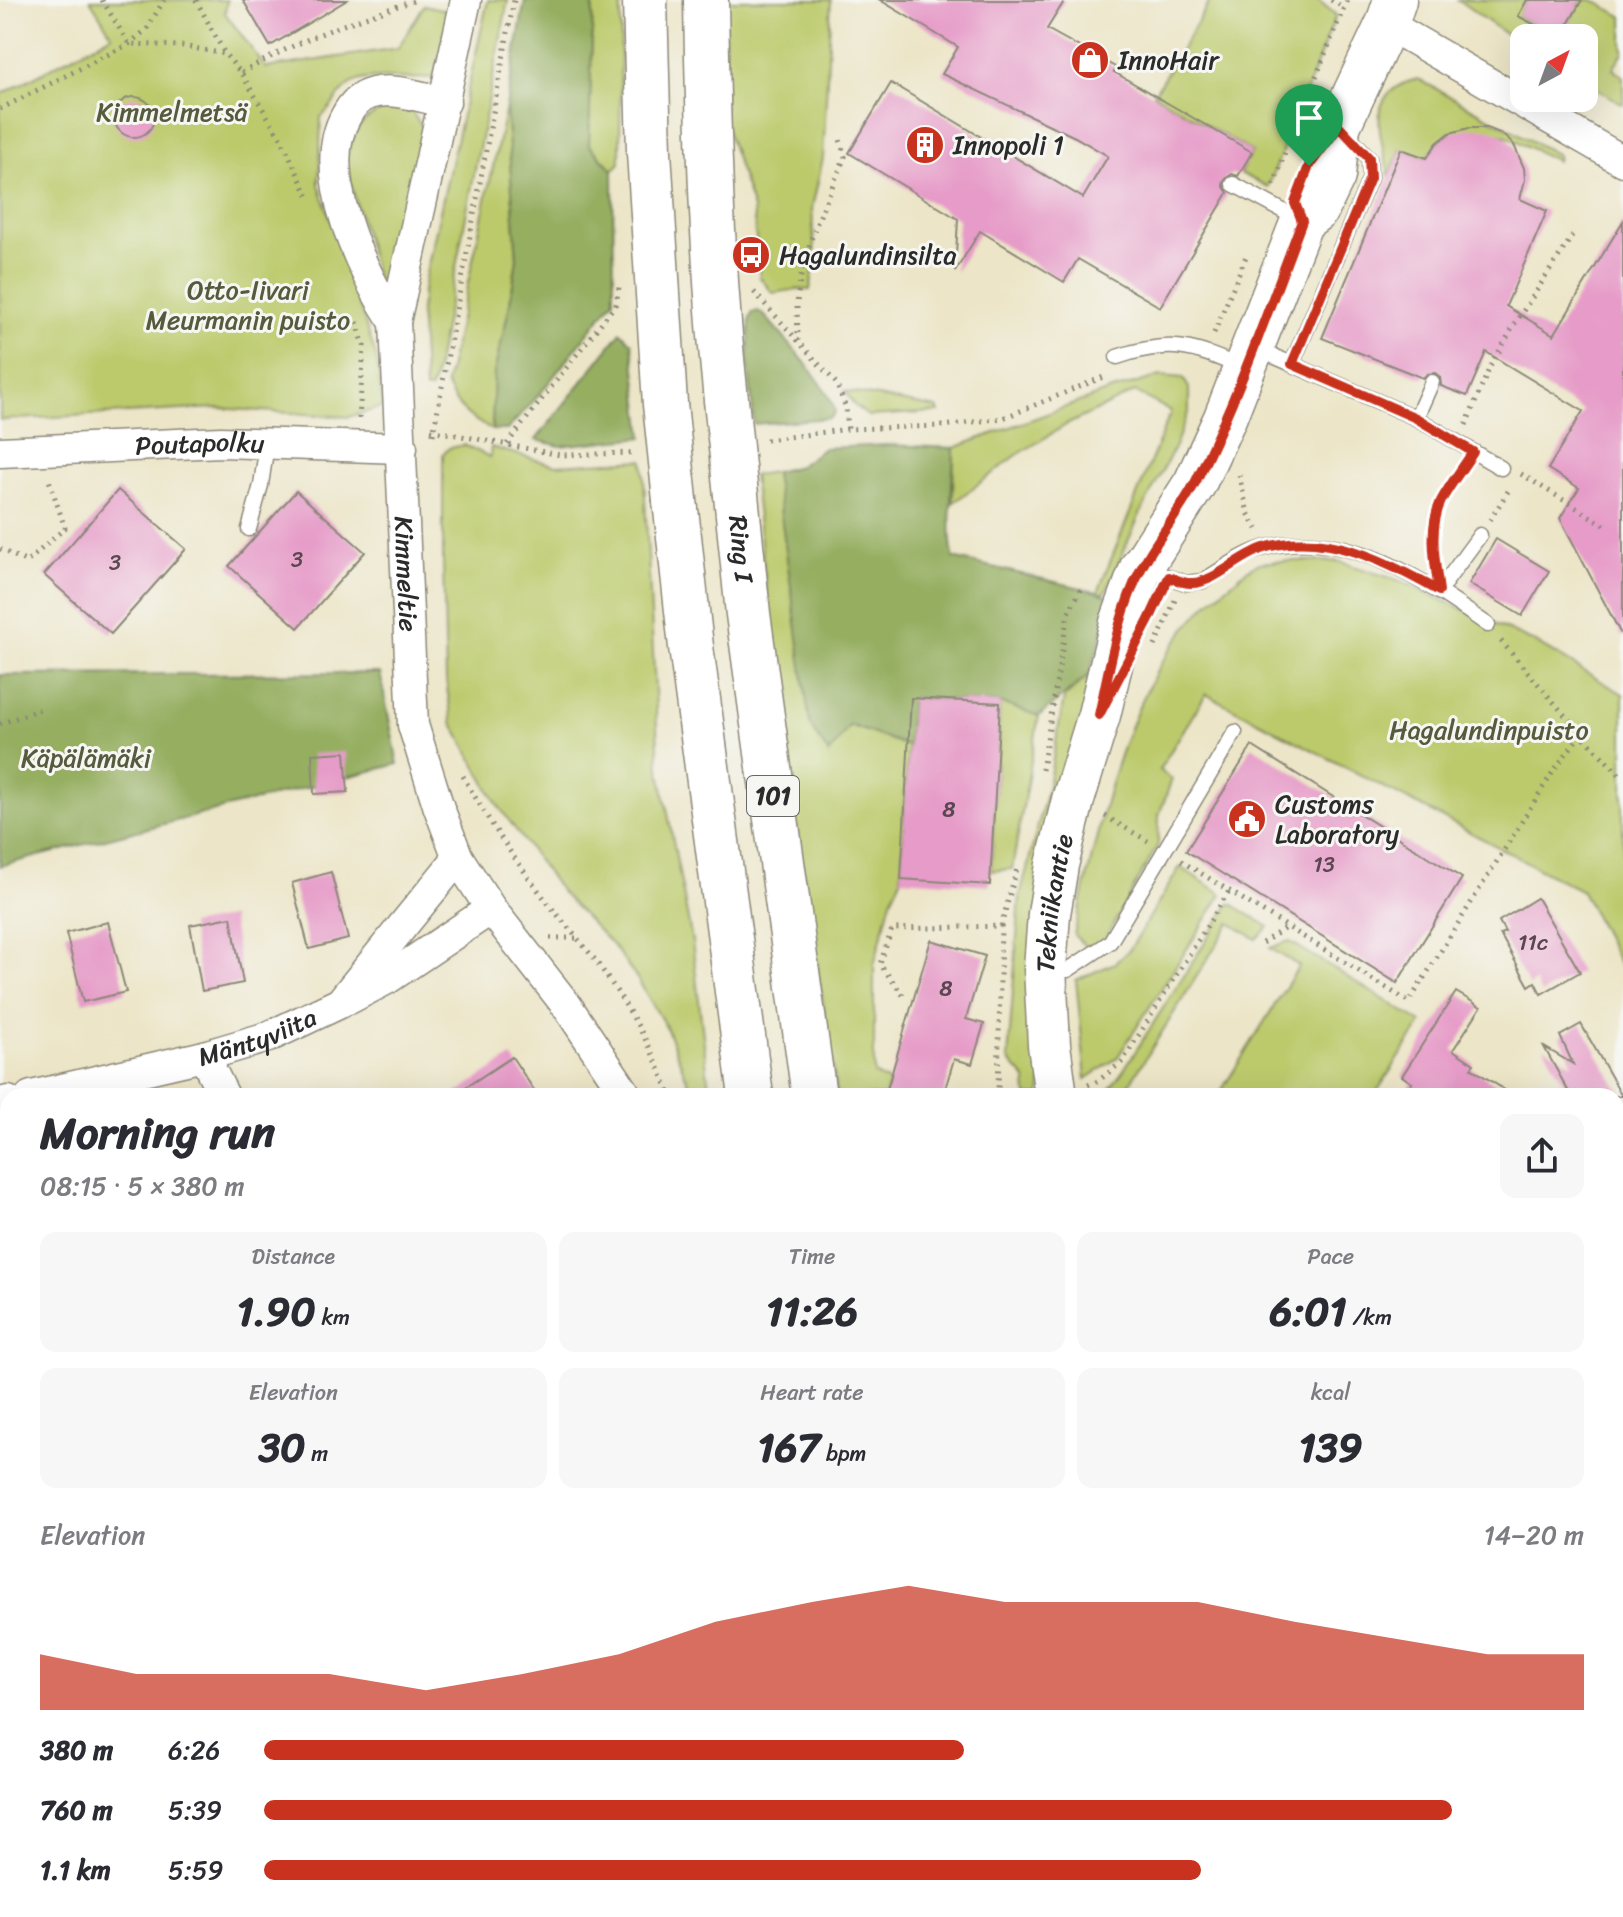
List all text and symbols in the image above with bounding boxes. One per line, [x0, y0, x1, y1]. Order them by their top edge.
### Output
north arrow [1510, 24, 1598, 112]
map controls [1510, 24, 1598, 112]
place label: InnoHair [1117, 37, 1220, 83]
shop icon: InnoHair [1069, 39, 1111, 81]
pin [1275, 84, 1343, 166]
park label: Kimmelmetsä [96, 89, 249, 135]
icon: arrive [1287, 96, 1331, 140]
place label: Innopoli 1 [952, 122, 1064, 168]
building icon: Innopoli 1 [904, 124, 946, 166]
place label: Hagalundinsilta [779, 232, 957, 278]
bus stop icon: Hagalundinsilta [730, 234, 772, 276]
park label: Otto-Iivari Meurmanin puisto [146, 267, 350, 343]
street label: Poutapolku [134, 419, 265, 469]
street label: Ring I [715, 513, 768, 586]
street label: Kimmeltie [381, 515, 432, 633]
house number: 3 [291, 540, 303, 579]
house number: 3 [109, 543, 121, 582]
park label: Hagalundinpuisto [1389, 707, 1589, 753]
park label: Käpälämäki [21, 735, 152, 781]
road number: 101 [747, 776, 799, 816]
place label: Customs Laboratory [1275, 781, 1400, 857]
house number: 8 [942, 790, 956, 829]
public building icon: Customs Laboratory [1226, 798, 1268, 840]
street label: Tekniikantie [1022, 829, 1087, 974]
house number: 13 [1313, 845, 1335, 884]
house number: 11c [1518, 923, 1548, 962]
house number: 8 [939, 969, 953, 1008]
street label: Mäntyviita [192, 994, 324, 1080]
text: Morning run [40, 1094, 275, 1172]
button: share [1500, 1114, 1584, 1198]
text: 08:15 · 5 × 380 m [40, 1163, 244, 1209]
text: Distance [252, 1237, 335, 1276]
text: Time [789, 1237, 835, 1276]
text: Pace [1307, 1237, 1354, 1276]
text: 1.90 [237, 1276, 316, 1347]
text: 11:26 [766, 1276, 858, 1347]
text: 6:01 [1269, 1276, 1347, 1347]
text: km [316, 1298, 350, 1337]
text: /km [1347, 1298, 1392, 1337]
text: Elevation [249, 1373, 338, 1412]
text: Heart rate [760, 1373, 864, 1412]
text: kcal [1311, 1373, 1351, 1412]
text: 30 [258, 1412, 306, 1483]
text: 167 [757, 1412, 820, 1483]
text: 139 [1299, 1412, 1363, 1483]
text: m [306, 1434, 328, 1473]
text: bpm [820, 1434, 867, 1473]
text: Elevation [40, 1512, 145, 1558]
text: 14–20 m [1484, 1512, 1584, 1558]
text: 380 m [40, 1727, 113, 1773]
text: 6:26 [168, 1727, 220, 1773]
text: 760 m [40, 1787, 113, 1833]
text: 5:39 [168, 1787, 222, 1833]
text: 1.1 km [40, 1847, 111, 1893]
text: 5:59 [168, 1847, 224, 1893]

